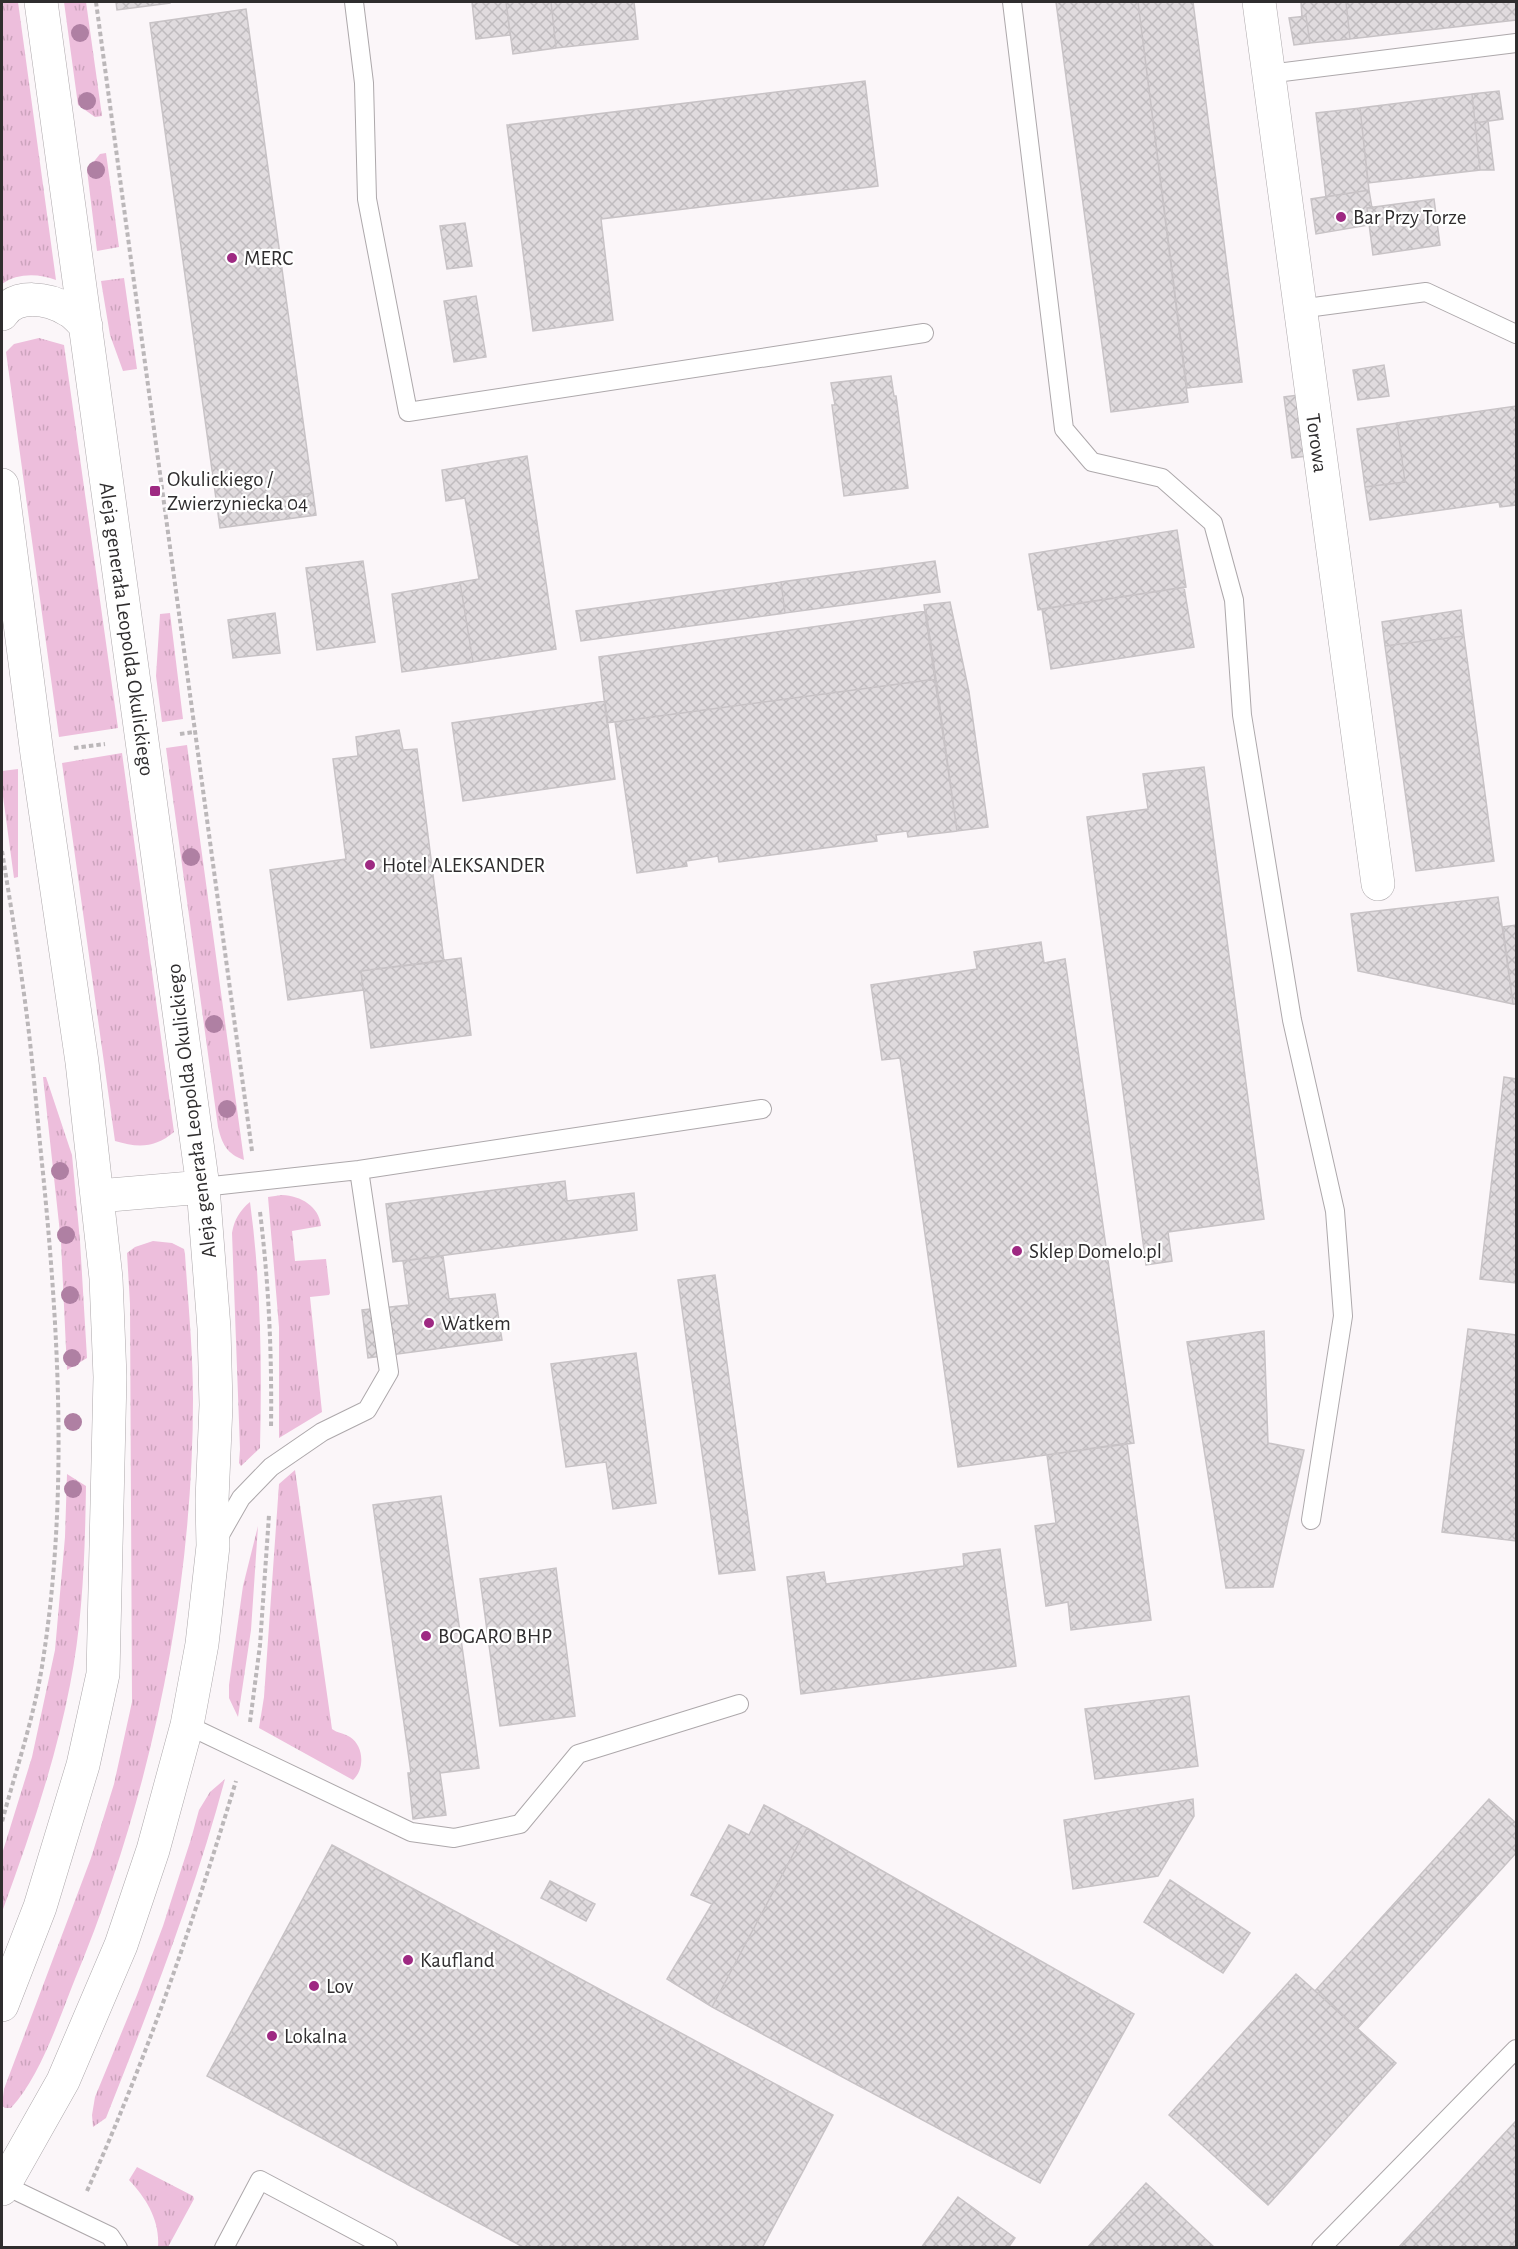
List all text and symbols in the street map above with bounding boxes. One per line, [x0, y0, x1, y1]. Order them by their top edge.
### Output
place label: Bar Przy Torze [1353, 207, 1466, 228]
marker: Bar Przy Torze [1334, 210, 1348, 224]
place label: MERC [244, 248, 293, 269]
marker: MERC [225, 251, 239, 265]
street label: Torowa [1302, 412, 1331, 474]
place label: Okulickiego / Zwierzyniecka 04 [167, 469, 308, 514]
street label: Aleja generała Leopolda Okulickiego [95, 481, 158, 777]
marker: Okulickiego / Zwierzyniecka 04 [148, 484, 162, 498]
place label: Hotel ALEKSANDER [382, 855, 545, 876]
marker: Hotel ALEKSANDER [363, 858, 377, 872]
street label: Aleja generała Leopolda Okulickiego [163, 963, 220, 1259]
place label: Sklep Domelo.pl [1029, 1241, 1162, 1262]
marker: Sklep Domelo.pl [1010, 1244, 1024, 1258]
place label: Watkem [441, 1313, 511, 1334]
marker: Watkem [422, 1316, 436, 1330]
place label: BOGARO BHP [438, 1626, 552, 1647]
marker: BOGARO BHP [419, 1629, 433, 1643]
place label: Kaufland [420, 1950, 495, 1971]
marker: Kaufland [401, 1953, 415, 1967]
place label: Lov [326, 1976, 353, 1997]
marker: Lov [307, 1979, 321, 1993]
place label: Lokalna [284, 2026, 348, 2047]
marker: Lokalna [265, 2029, 279, 2043]

